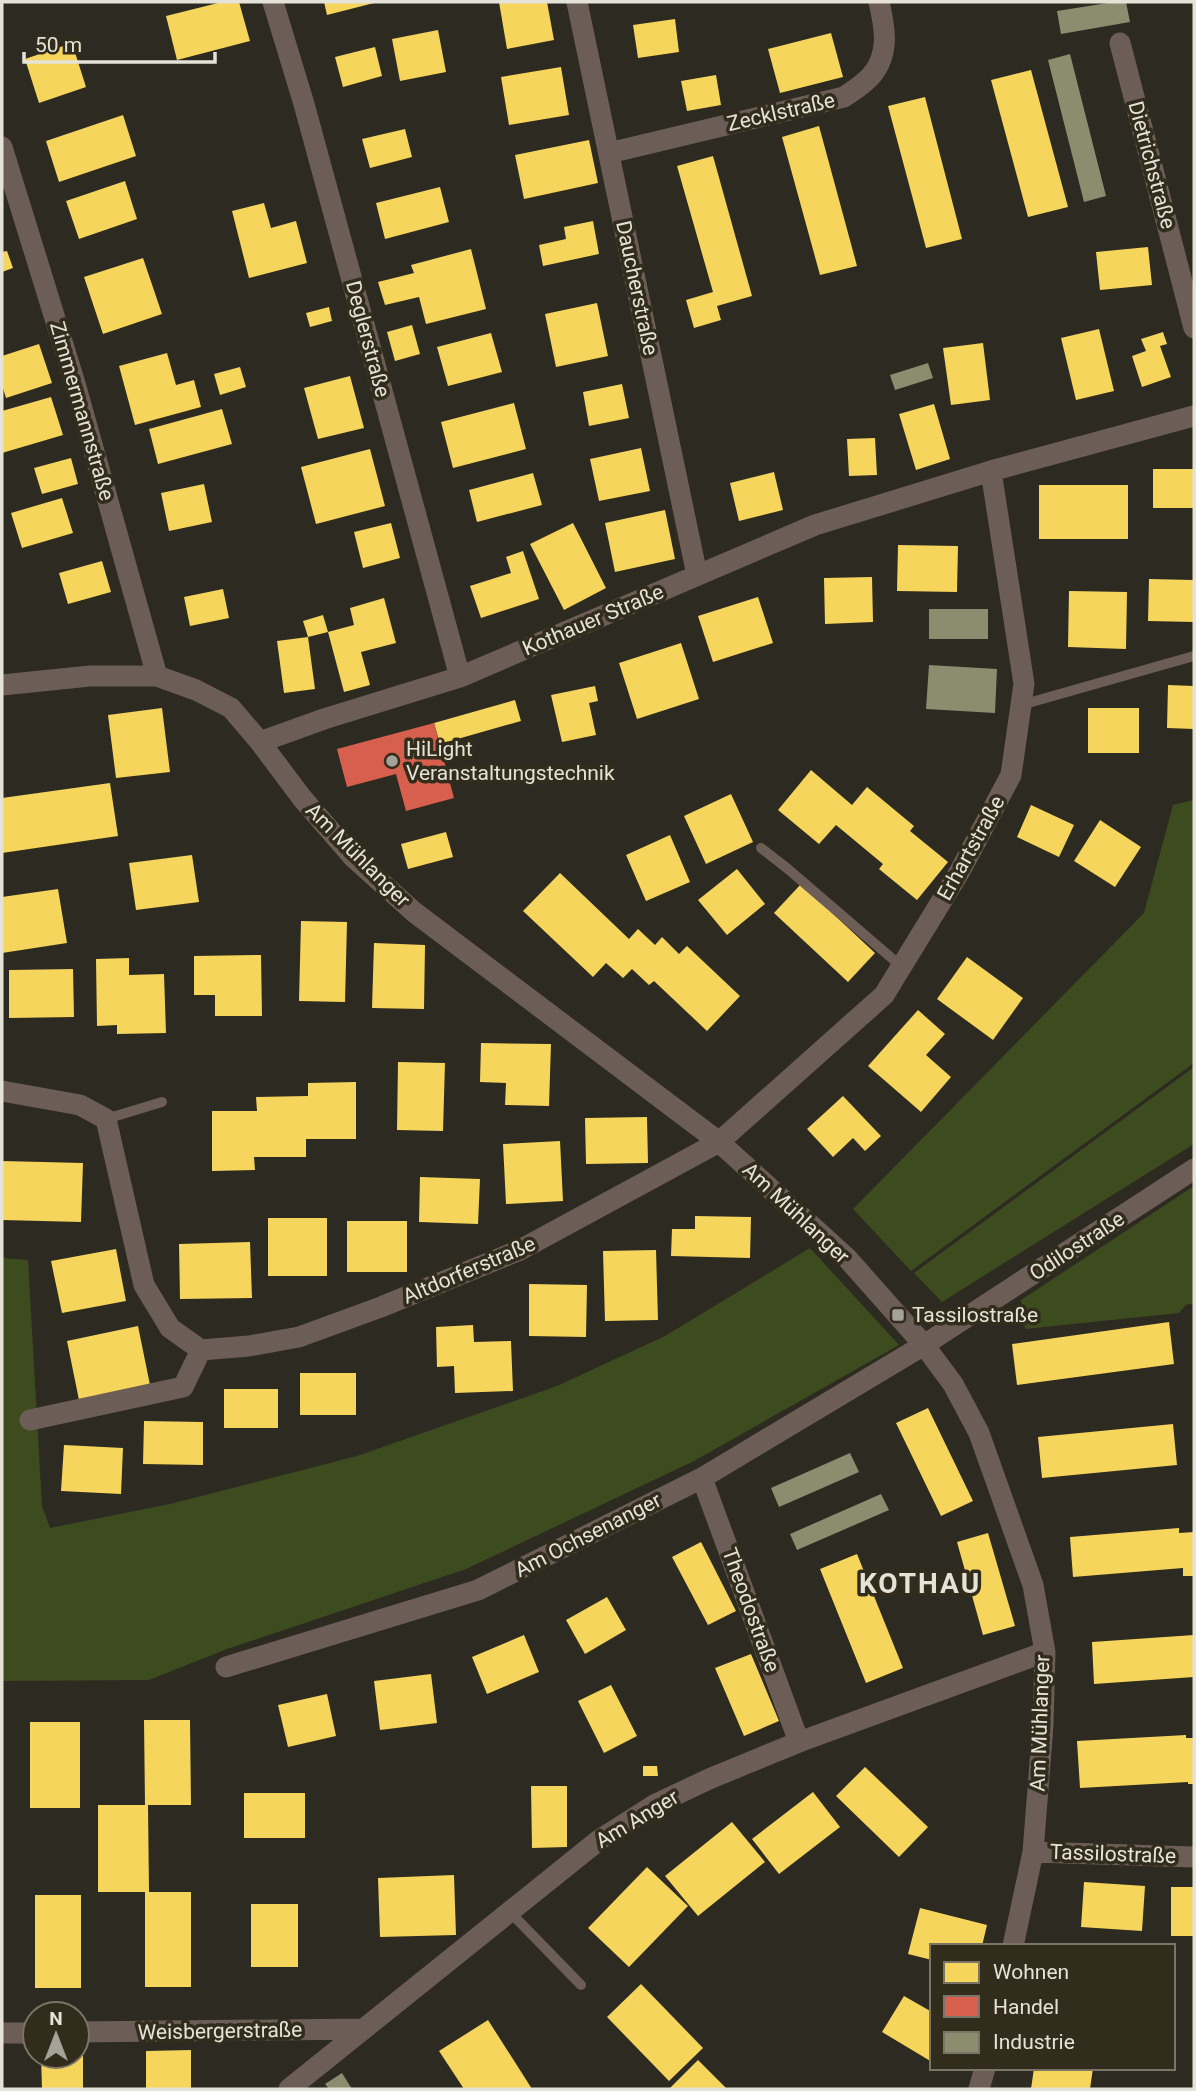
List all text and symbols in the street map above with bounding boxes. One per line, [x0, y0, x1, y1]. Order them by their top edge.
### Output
scale bar [24, 21, 215, 65]
text: 50 m [35, 33, 82, 57]
street label: Zecklstraße [725, 88, 837, 136]
street label: Dietrichstraße [1123, 99, 1181, 231]
street label: Daucherstraße [611, 218, 663, 358]
street label: Deglerstraße [341, 278, 395, 400]
street label: Zimmermannstraße [45, 319, 119, 503]
street label: Kothauer Straße [519, 579, 667, 661]
place label: HiLight Veranstaltungstechnik [406, 737, 615, 785]
marker: HiLight Veranstaltungstechnik [384, 753, 400, 769]
street label: Erhartstraße [932, 791, 1010, 905]
street label: Am Mühlanger [301, 798, 415, 912]
street label: Am Mühlanger [738, 1158, 854, 1268]
street label: Odilostraße [1025, 1207, 1129, 1285]
street label: Altdorferstraße [399, 1231, 539, 1309]
place label: Tassilostraße [912, 1303, 1038, 1327]
marker: Tassilostraße [890, 1307, 906, 1323]
street label: Am Ochsenanger [511, 1488, 665, 1582]
street label: Theodostraße [717, 1545, 785, 1675]
district label: KOTHAU [859, 1567, 981, 1600]
street label: Am Mühlanger [1026, 1654, 1054, 1792]
street label: Am Anger [591, 1785, 683, 1853]
street label: Tassilostraße [1050, 1840, 1176, 1868]
legend [930, 1944, 1175, 2070]
text: Wohnen [993, 1960, 1069, 1984]
text: Handel [993, 1995, 1059, 2019]
north arrow [21, 2000, 91, 2070]
text: N [49, 2007, 63, 2030]
street label: Weisbergerstraße [137, 2018, 303, 2044]
text: Industrie [993, 2030, 1075, 2054]

